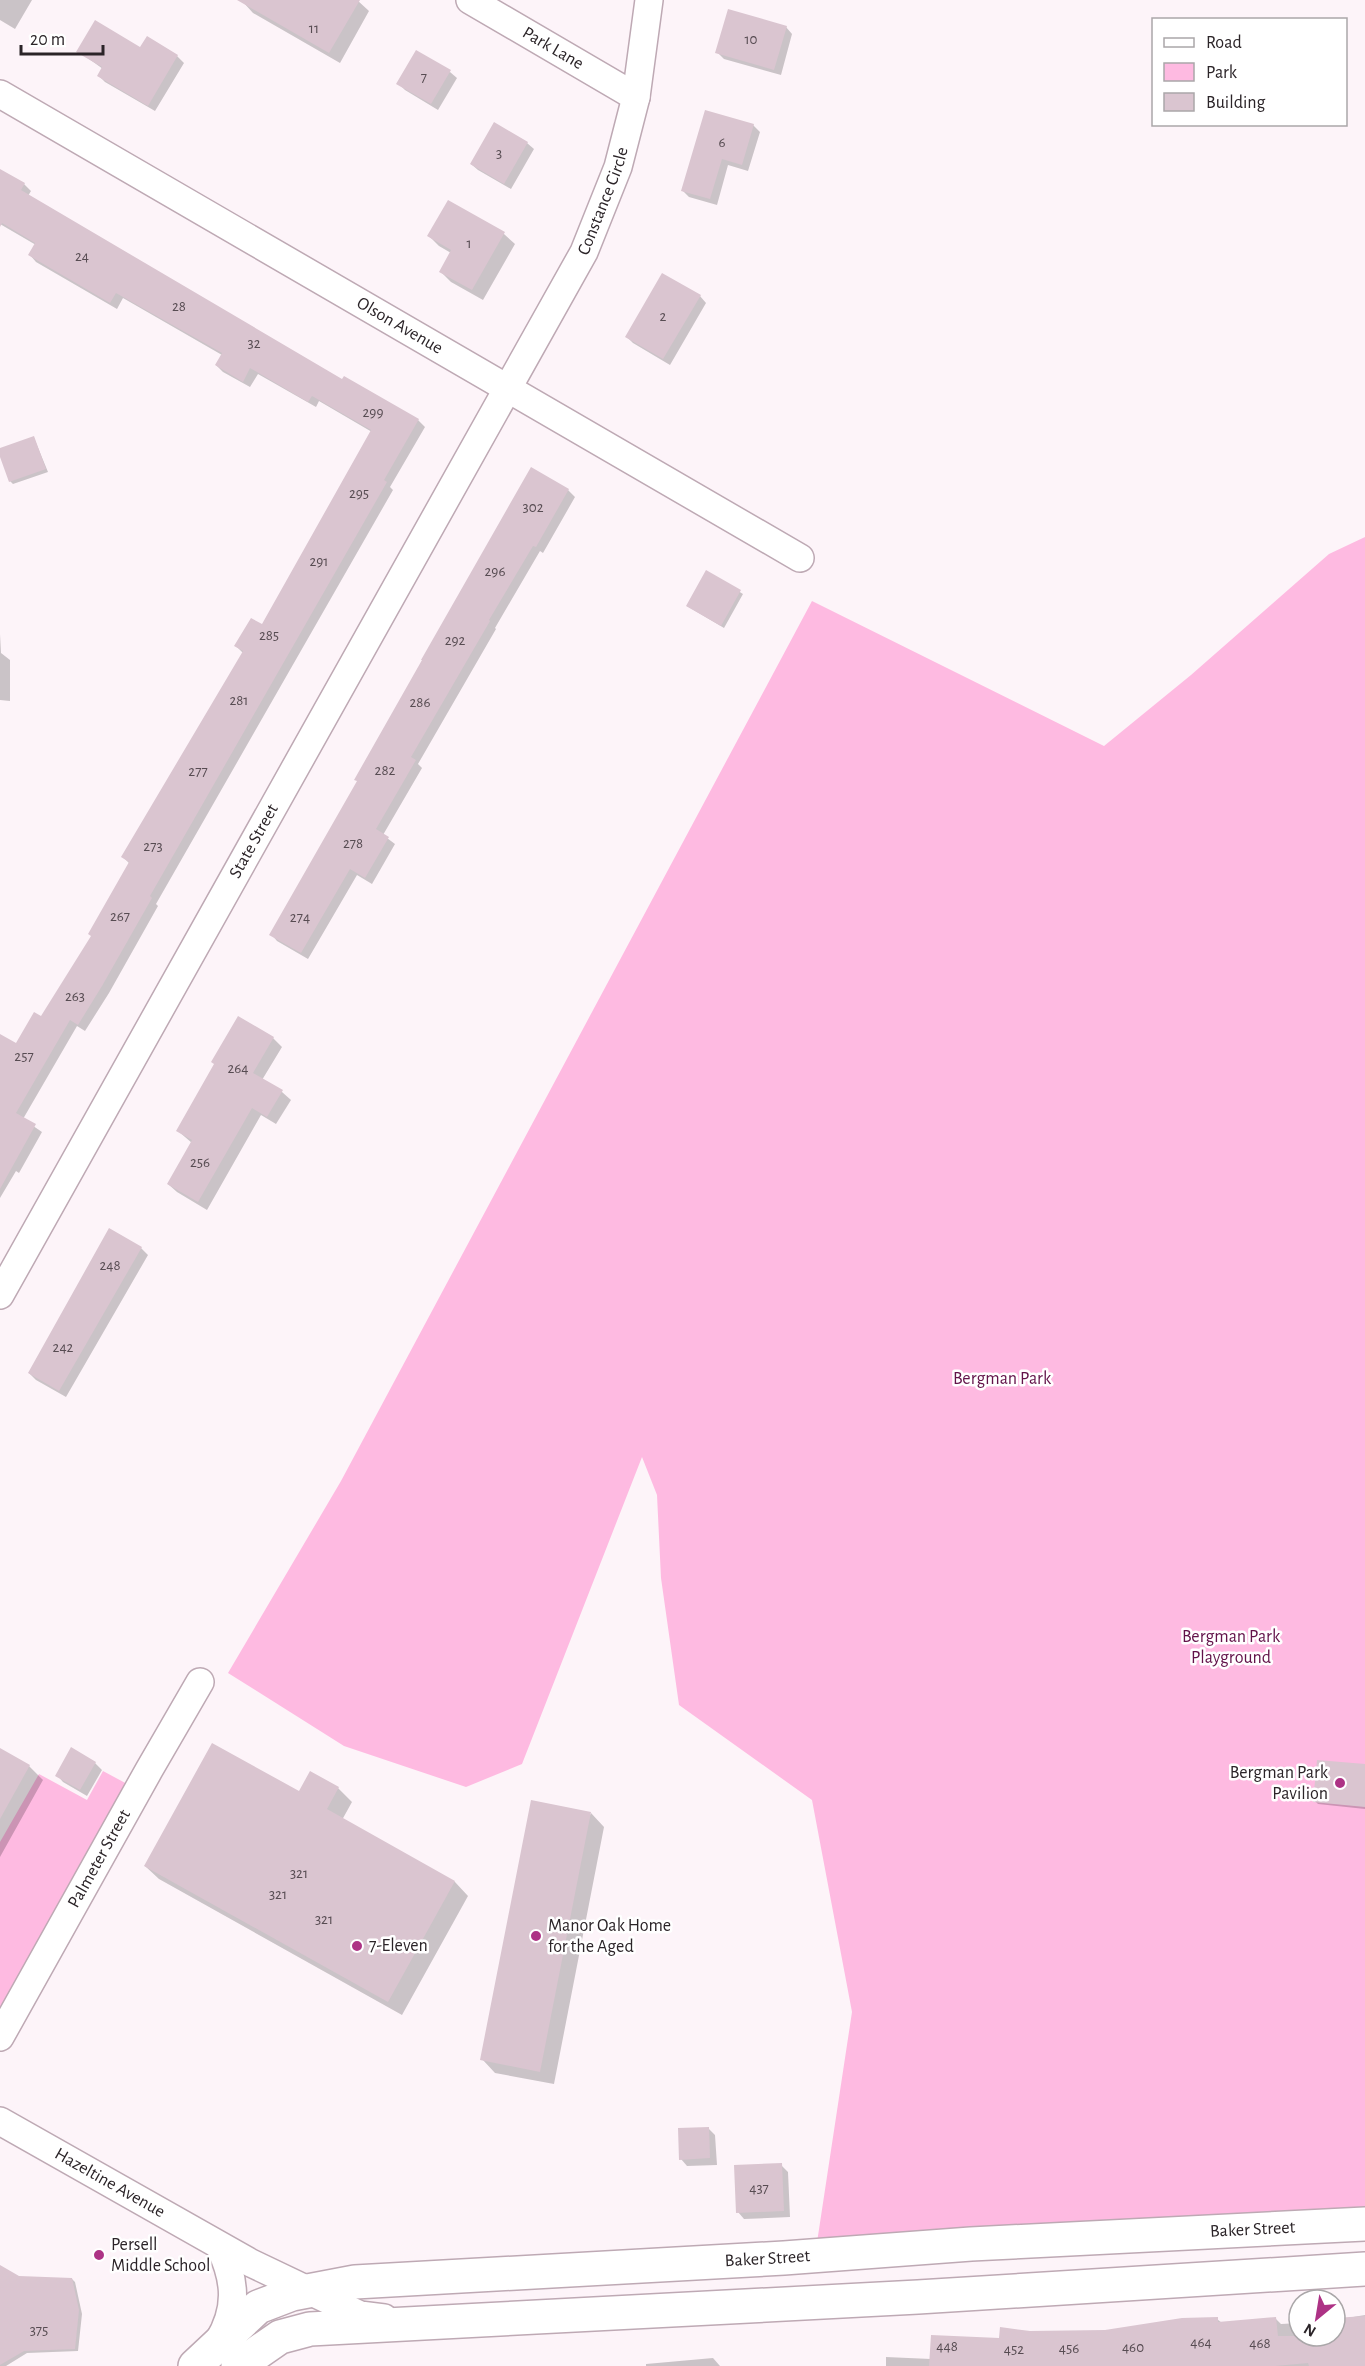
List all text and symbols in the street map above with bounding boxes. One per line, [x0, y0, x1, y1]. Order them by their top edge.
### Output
scale bar [21, 18, 104, 56]
legend [1152, 18, 1347, 126]
house number: 11 [309, 21, 319, 36]
street label: Park Lane [519, 24, 586, 73]
text: 20 m [30, 31, 65, 49]
house number: 10 [744, 32, 758, 47]
text: Road [1206, 34, 1242, 52]
text: Park [1206, 64, 1238, 82]
house number: 7 [421, 70, 427, 85]
text: Building [1206, 94, 1266, 112]
house number: 6 [718, 135, 726, 150]
street label: Constance Circle [575, 145, 632, 258]
house number: 3 [496, 146, 502, 161]
house number: 1 [466, 236, 472, 251]
house number: 24 [75, 249, 89, 264]
street label: Olson Avenue [354, 294, 446, 358]
house number: 28 [172, 299, 186, 314]
house number: 2 [660, 309, 667, 324]
house number: 32 [247, 336, 261, 351]
house number: 299 [363, 405, 383, 420]
house number: 295 [349, 486, 369, 501]
house number: 302 [523, 500, 544, 515]
house number: 291 [309, 554, 329, 569]
house number: 296 [485, 564, 505, 579]
house number: 285 [259, 628, 279, 643]
house number: 292 [445, 633, 466, 648]
house number: 281 [229, 693, 249, 708]
house number: 286 [410, 695, 431, 710]
house number: 282 [375, 763, 396, 778]
house number: 277 [188, 764, 208, 779]
street label: State Street [226, 801, 282, 881]
house number: 278 [343, 836, 363, 851]
house number: 273 [143, 839, 163, 854]
house number: 267 [110, 909, 130, 924]
house number: 274 [290, 910, 310, 925]
house number: 263 [65, 989, 85, 1004]
house number: 257 [14, 1049, 34, 1064]
house number: 264 [227, 1061, 249, 1076]
house number: 256 [190, 1155, 210, 1170]
house number: 248 [99, 1258, 121, 1273]
house number: 242 [53, 1340, 74, 1355]
park label: Bergman Park [953, 1370, 1052, 1388]
park label: Bergman Park Playground [1182, 1628, 1281, 1667]
place label: Bergman Park Pavilion [1230, 1764, 1329, 1803]
marker: Bergman Park Pavilion [1333, 1776, 1347, 1790]
street label: Palmeter Street [65, 1806, 134, 1911]
house number: 321 [290, 1866, 308, 1881]
house number: 321 [269, 1887, 287, 1902]
house number: 321 [315, 1912, 333, 1927]
place label: Manor Oak Home for the Aged [548, 1917, 671, 1956]
marker: Manor Oak Home for the Aged [529, 1929, 543, 1943]
place label: 7-Eleven [369, 1937, 428, 1955]
marker: 7-Eleven [350, 1939, 364, 1953]
street label: Hazeltine Avenue [52, 2145, 168, 2221]
house number: 437 [749, 2181, 769, 2196]
street label: Baker Street [1209, 2219, 1296, 2241]
place label: Persell Middle School [111, 2236, 210, 2275]
street label: Baker Street [724, 2247, 811, 2270]
marker: Persell Middle School [92, 2248, 106, 2262]
north arrow [1287, 2288, 1347, 2348]
text: N [1301, 2320, 1319, 2340]
house number: 375 [30, 2323, 48, 2338]
house number: 464 [1190, 2335, 1212, 2350]
house number: 468 [1249, 2336, 1271, 2351]
house number: 448 [936, 2339, 958, 2354]
house number: 460 [1122, 2340, 1144, 2355]
house number: 456 [1059, 2341, 1079, 2356]
house number: 452 [1004, 2342, 1024, 2357]

